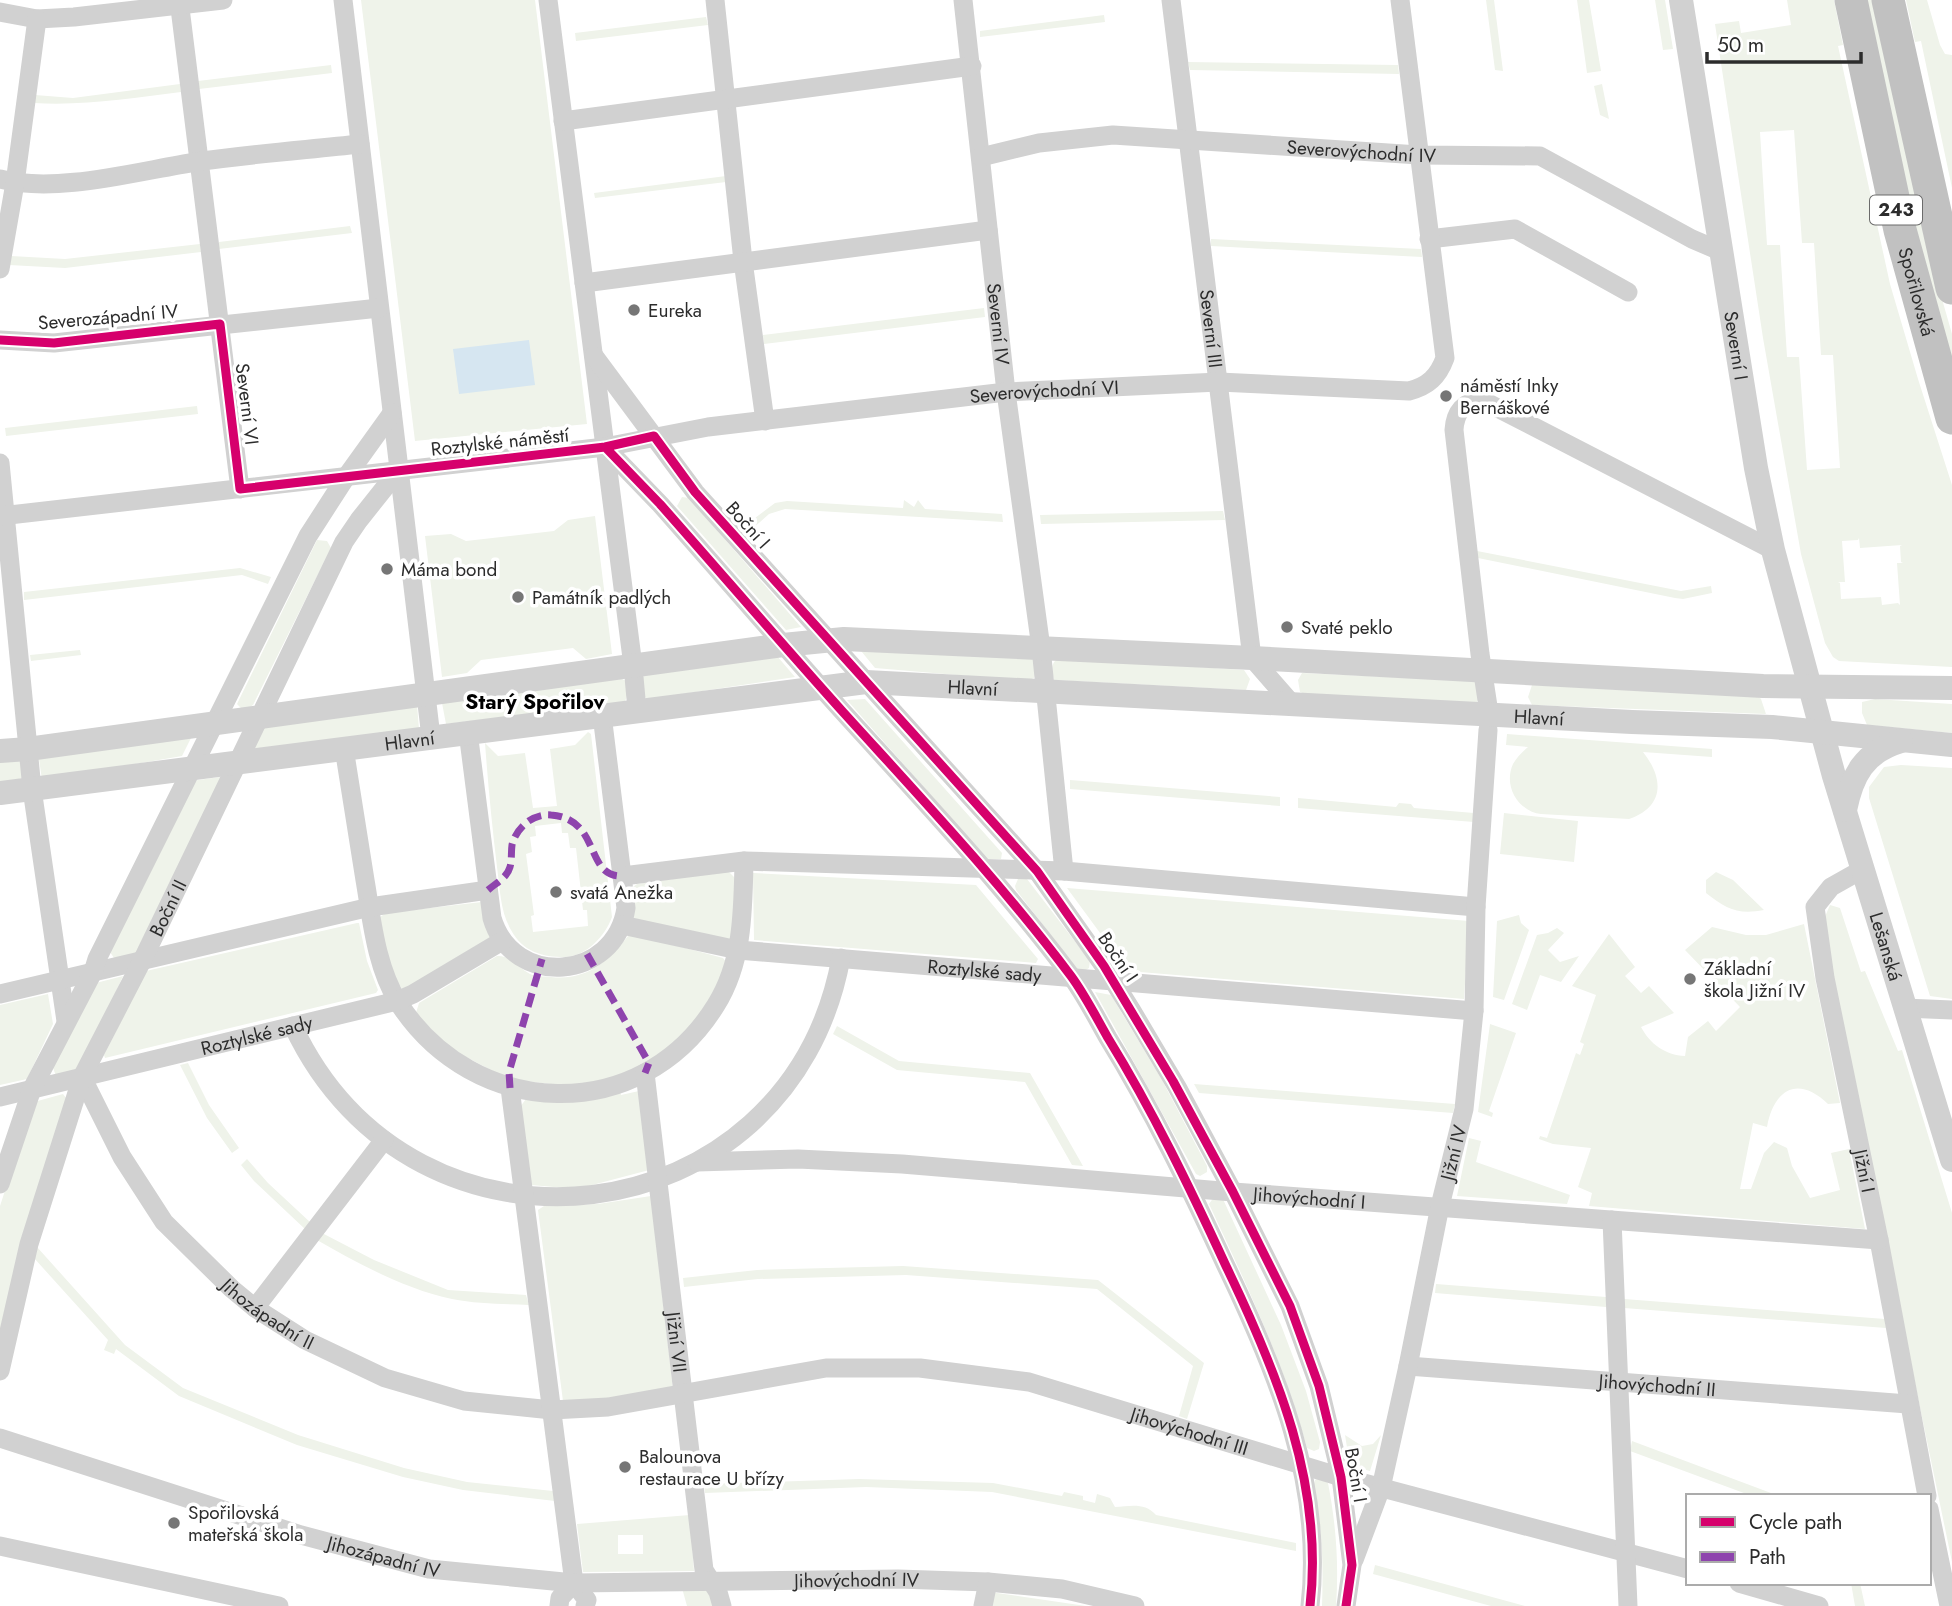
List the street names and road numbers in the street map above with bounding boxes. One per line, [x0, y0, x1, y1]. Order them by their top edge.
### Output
street label: Severovýchodní IV [1286, 133, 1437, 169]
road number: 243 [1870, 196, 1922, 224]
street label: Spořilovská [1892, 244, 1942, 339]
street label: Severní IV [981, 282, 1016, 367]
street label: Severní III [1193, 288, 1230, 369]
street label: Severozápadní IV [37, 297, 180, 337]
street label: Severní I [1718, 309, 1755, 382]
street label: Severní VI [229, 362, 265, 446]
street label: Severovýchodní VI [968, 373, 1119, 410]
street label: Roztylské náměstí [430, 421, 572, 463]
street label: Boční I [719, 495, 777, 555]
street label: Hlavní [947, 673, 1000, 702]
street label: Hlavní [1513, 702, 1566, 732]
street label: Hlavní [383, 724, 437, 757]
street label: Boční II [142, 875, 193, 941]
street label: Lešanská [1863, 909, 1910, 984]
street label: Boční I [1091, 927, 1145, 987]
street label: Roztylské sady [927, 952, 1043, 989]
street label: Roztylské sady [198, 1008, 316, 1061]
street label: Jižní IV [1433, 1122, 1473, 1186]
street label: Jižní I [1847, 1144, 1882, 1195]
street label: Jihovýchodní I [1249, 1180, 1367, 1215]
street label: Jihozápadní II [213, 1270, 319, 1356]
street label: Jižní VII [660, 1307, 694, 1374]
street label: Jihovýchodní II [1595, 1367, 1717, 1403]
street label: Jihovýchodní III [1124, 1399, 1252, 1462]
street label: Boční I [1338, 1445, 1374, 1505]
street label: Jihozápadní IV [321, 1528, 442, 1584]
street label: Jihovýchodní IV [791, 1565, 920, 1594]

